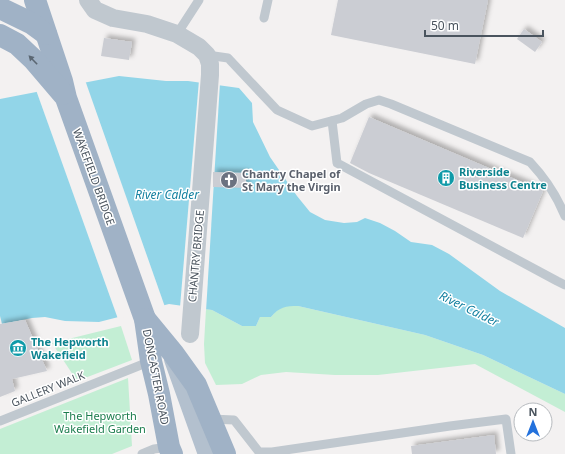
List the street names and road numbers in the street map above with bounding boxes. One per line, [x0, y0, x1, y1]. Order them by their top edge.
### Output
street label: WAKEFIELD BRIDGE [70, 126, 119, 227]
street label: CHANTRY BRIDGE [184, 209, 207, 303]
street label: DONCASTER ROAD [140, 328, 173, 426]
street label: GALLERY WALK [9, 367, 87, 410]

